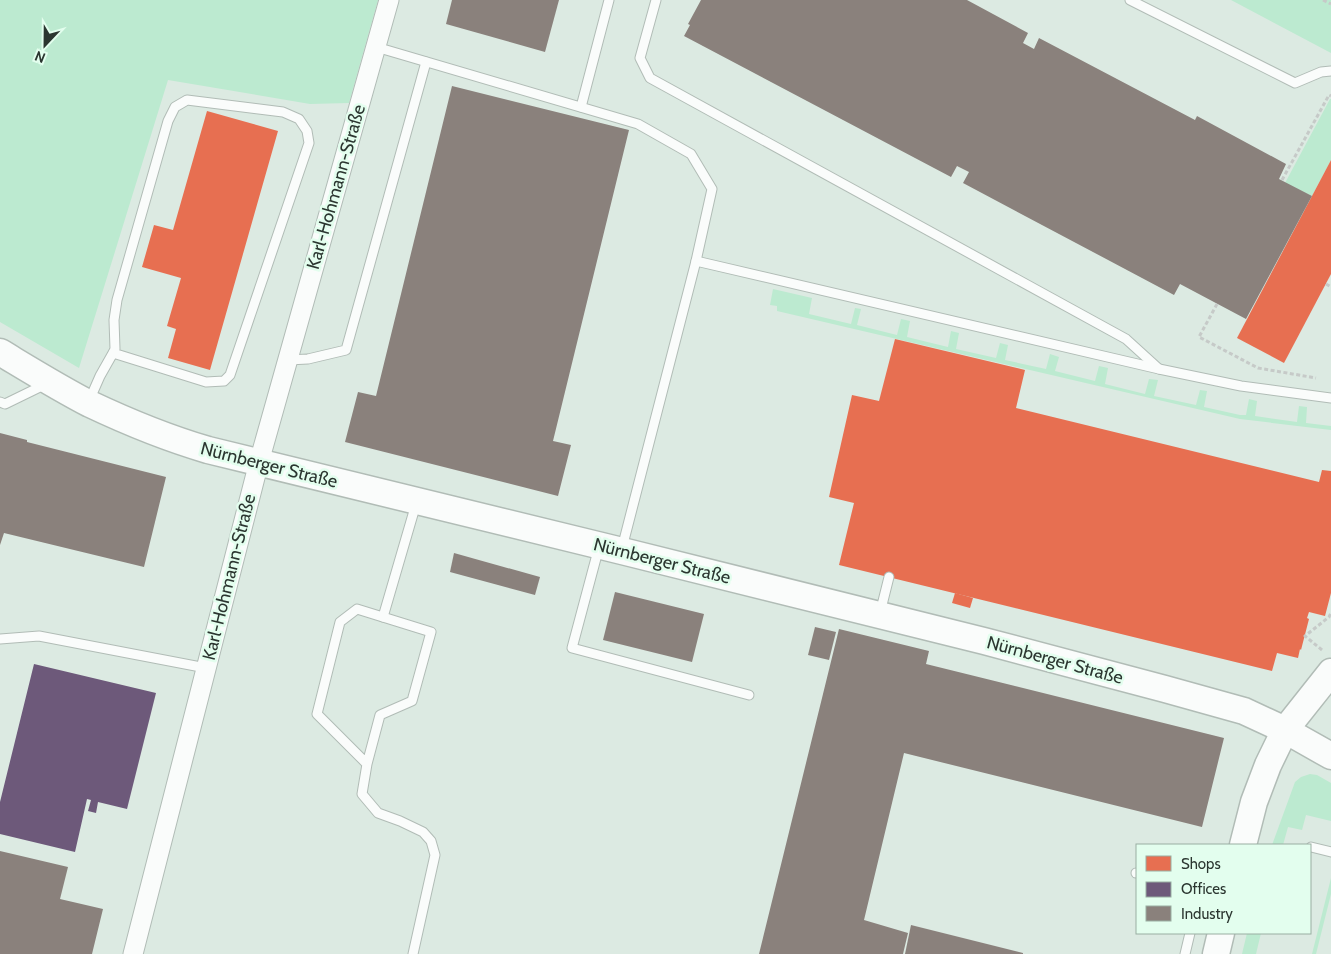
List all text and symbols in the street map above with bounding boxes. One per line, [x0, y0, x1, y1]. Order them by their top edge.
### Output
north arrow [20, 20, 70, 70]
text: N [32, 47, 48, 67]
street label: Karl-Hohmann-Straße [302, 102, 370, 272]
street label: Nürnberger Straße [198, 437, 340, 493]
street label: Karl-Hohmann-Straße [198, 492, 260, 662]
street label: Nürnberger Straße [591, 533, 733, 589]
street label: Nürnberger Straße [984, 631, 1126, 689]
legend [1136, 844, 1311, 934]
text: Shops [1181, 855, 1221, 873]
text: Offices [1181, 880, 1226, 898]
text: Industry [1181, 905, 1233, 923]

